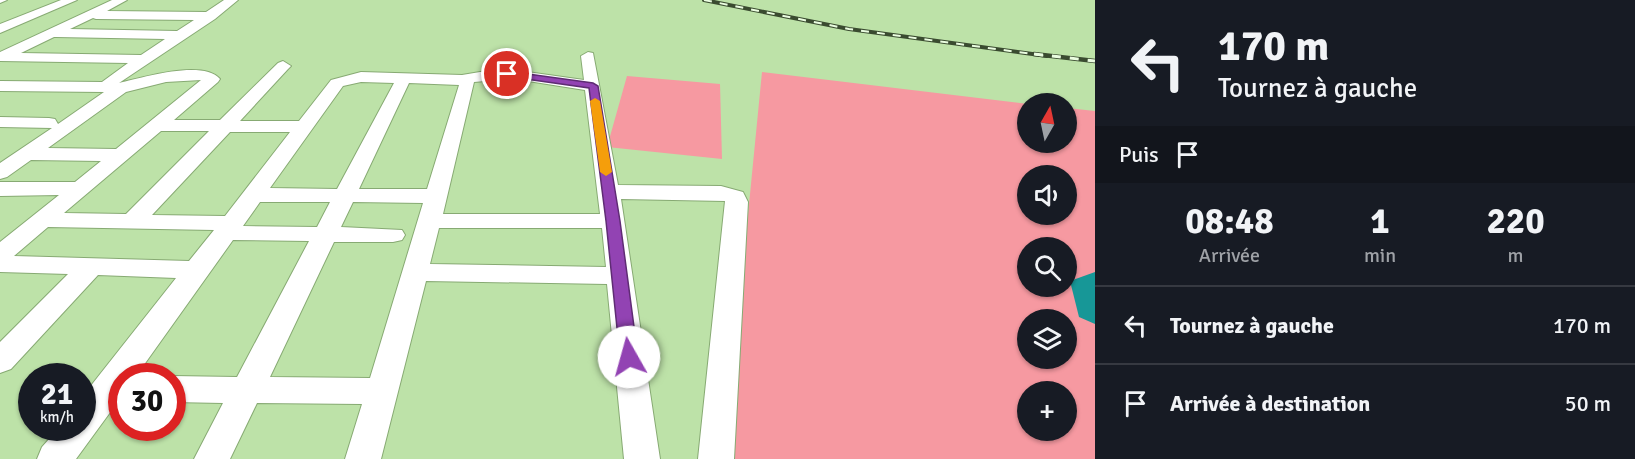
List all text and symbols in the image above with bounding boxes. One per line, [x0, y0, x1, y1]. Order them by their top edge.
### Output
text: 170 m [1218, 21, 1329, 72]
icon: left [1119, 24, 1197, 102]
pin [481, 48, 532, 99]
icon: arrive [490, 57, 523, 90]
text: Tournez à gauche [1218, 72, 1417, 105]
north arrow [1017, 93, 1077, 153]
map controls [1017, 93, 1077, 441]
icon: arrive [1171, 138, 1204, 171]
text: Puis [1119, 141, 1159, 168]
button: sound [1017, 165, 1077, 225]
text: 08:48 [1185, 199, 1274, 244]
text: 1 [1370, 199, 1390, 244]
text: 220 [1486, 199, 1545, 244]
button: search [1017, 237, 1077, 297]
text: Arrivée [1199, 243, 1260, 268]
text: min [1364, 243, 1396, 268]
text: m [1508, 243, 1524, 268]
button: layers [1017, 309, 1077, 369]
icon: left [1119, 309, 1152, 342]
text: Tournez à gauche [1170, 312, 1334, 339]
text: 170 m [1553, 312, 1611, 339]
position arrow [597, 325, 661, 389]
speed limit sign: 30 [108, 363, 186, 441]
text: 21 [41, 376, 73, 413]
button: + [1017, 381, 1077, 441]
icon: arrive [1119, 387, 1152, 420]
text: Arrivée à destination [1170, 390, 1370, 417]
text: 50 m [1565, 390, 1611, 417]
text: km/h [40, 408, 74, 426]

